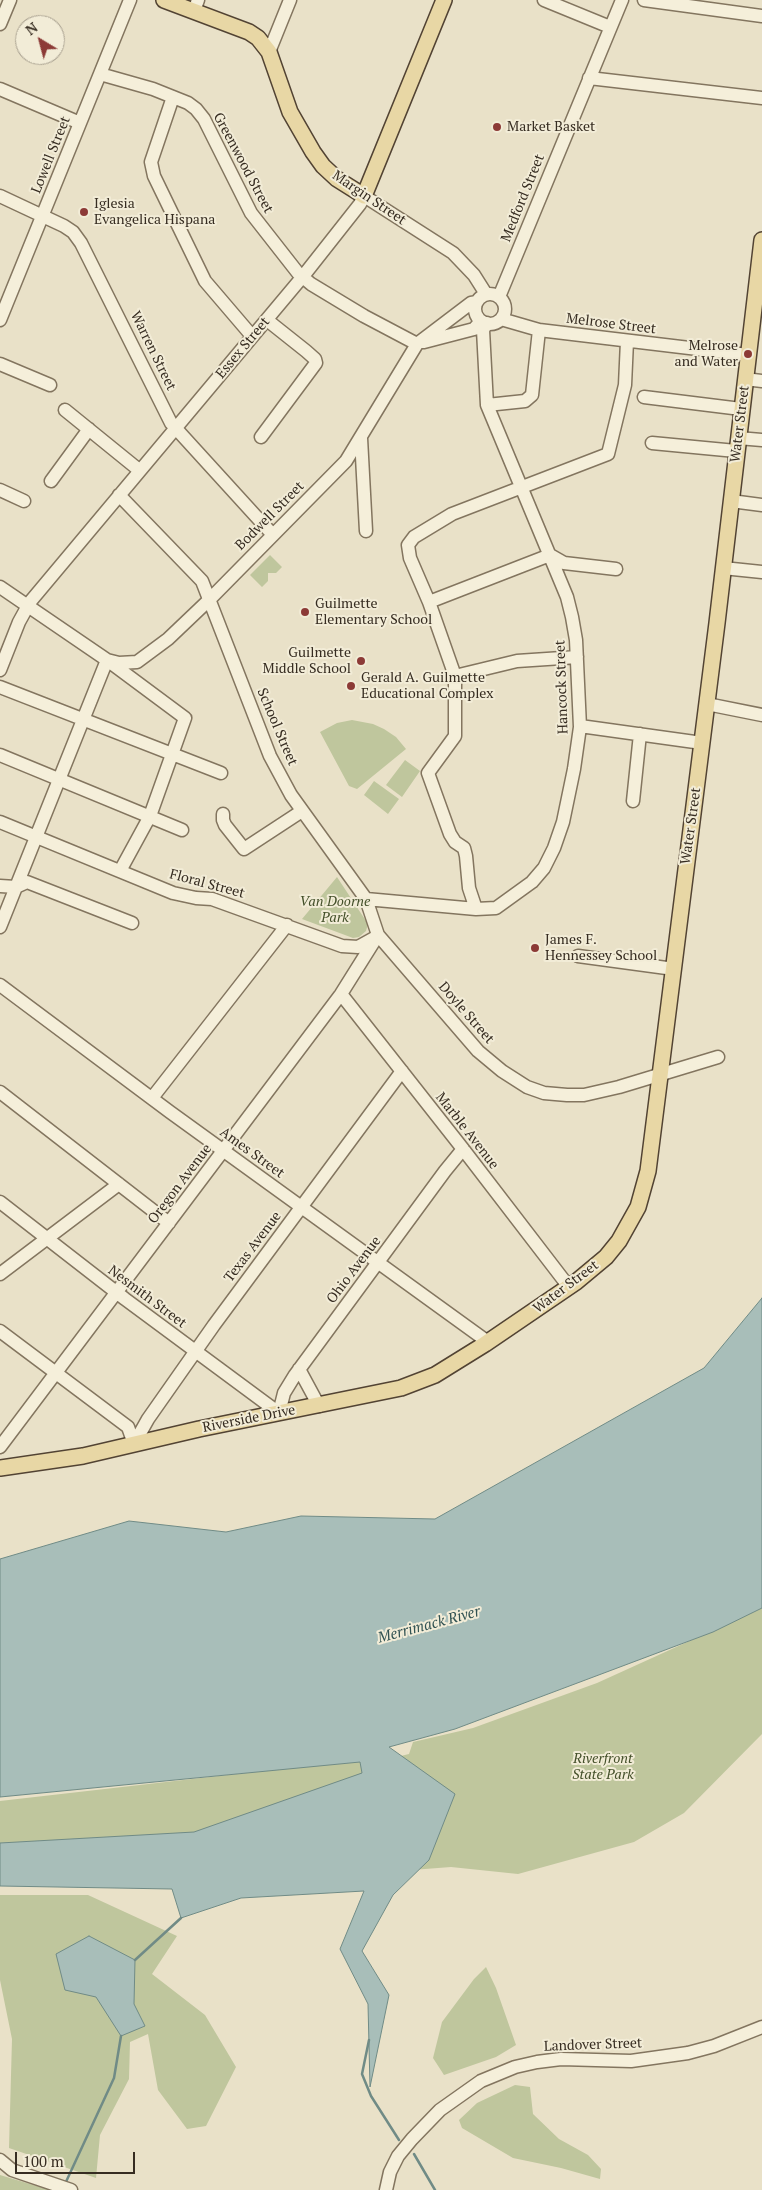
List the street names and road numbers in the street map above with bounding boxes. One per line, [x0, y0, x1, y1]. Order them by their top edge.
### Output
street label: Greenwood Street [209, 110, 277, 216]
street label: Lowell Street [28, 114, 74, 196]
street label: Medford Street [498, 152, 548, 244]
street label: Margin Street [329, 167, 409, 229]
street label: Warren Street [127, 309, 179, 393]
street label: Melrose Street [565, 310, 657, 338]
street label: Essex Street [212, 314, 274, 382]
street label: Water Street [727, 384, 753, 464]
street label: Bodwell Street [232, 478, 308, 554]
street label: Hancock Street [552, 640, 572, 734]
street label: School Street [253, 686, 301, 768]
street label: Water Street [677, 786, 705, 866]
street label: Floral Street [168, 866, 246, 902]
street label: Doyle Street [435, 979, 497, 1047]
street label: Marble Avenue [432, 1089, 502, 1173]
street label: Ames Street [217, 1124, 287, 1182]
street label: Oregon Avenue [145, 1141, 215, 1227]
street label: Texas Avenue [221, 1208, 285, 1286]
street label: Ohio Avenue [323, 1233, 385, 1307]
street label: Water Street [530, 1257, 602, 1317]
street label: Nesmith Street [104, 1262, 190, 1332]
street label: Riverside Drive [201, 1402, 297, 1436]
street label: Landover Street [544, 2035, 642, 2055]

